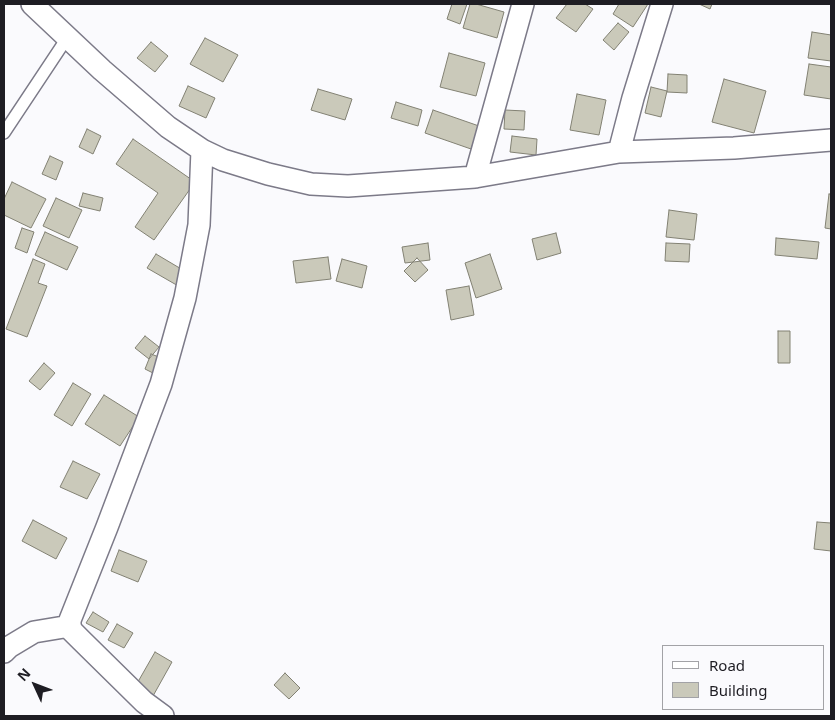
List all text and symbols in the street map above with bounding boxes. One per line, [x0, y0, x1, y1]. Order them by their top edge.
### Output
legend [662, 645, 825, 710]
text: Road [709, 655, 745, 675]
north arrow [10, 660, 60, 710]
text: N [13, 664, 34, 685]
text: Building [709, 680, 767, 700]

